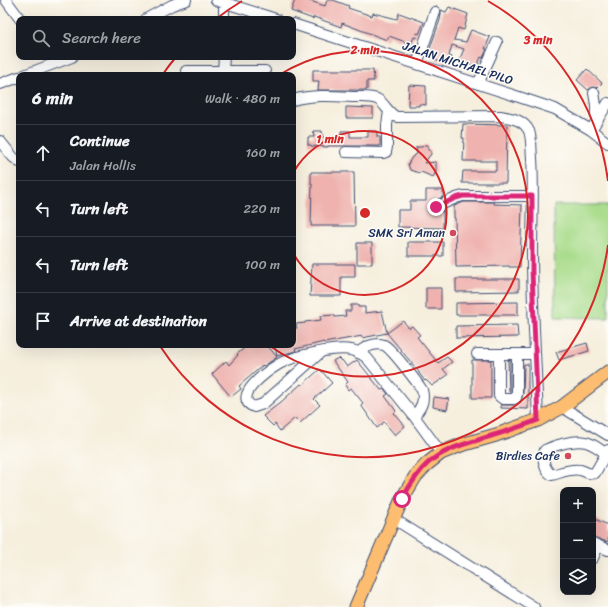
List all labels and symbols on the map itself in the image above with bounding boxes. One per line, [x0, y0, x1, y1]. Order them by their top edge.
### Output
text: 3 min [523, 29, 553, 51]
street label: JALAN MICHAEL PILO [399, 34, 516, 91]
text: 2 min [349, 39, 380, 61]
text: 1 min [316, 128, 344, 150]
route end [427, 198, 445, 216]
centre of rings [358, 206, 372, 220]
place label: SMK Sri Aman [368, 222, 445, 244]
marker: SMK Sri Aman [448, 228, 458, 238]
place label: Birdies Cafe [496, 445, 560, 467]
marker: Birdies Cafe [563, 451, 573, 461]
route start [393, 490, 411, 508]

